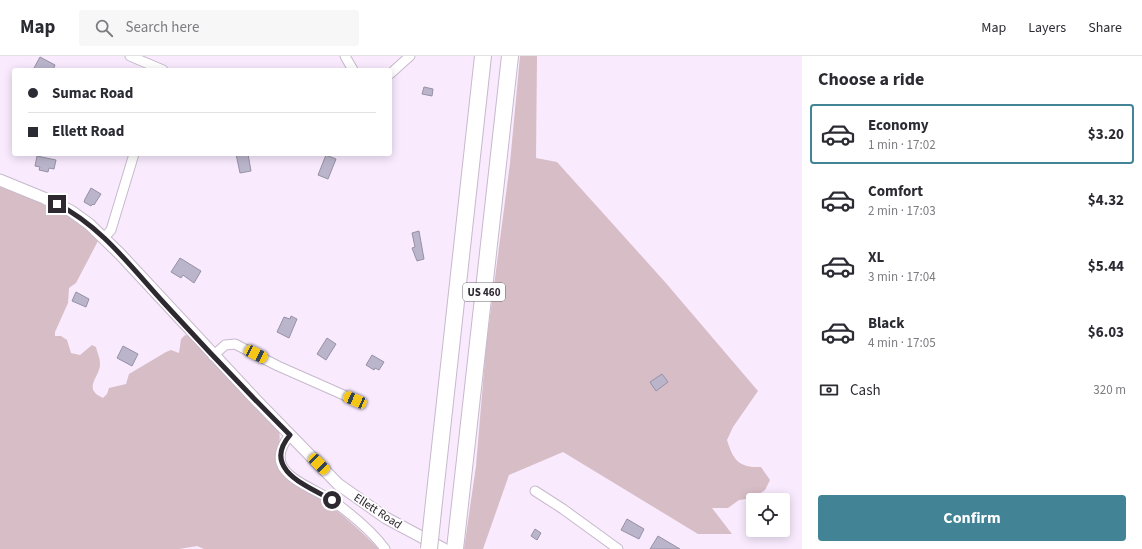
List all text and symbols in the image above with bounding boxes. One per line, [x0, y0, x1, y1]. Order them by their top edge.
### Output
search box [79, 10, 359, 46]
text: Map [20, 14, 55, 41]
icon: search [93, 17, 115, 39]
text: Search here [125, 17, 199, 38]
text: Map [981, 18, 1006, 38]
text: Layers [1028, 18, 1066, 38]
text: Share [1088, 18, 1122, 38]
text: Choose a ride [818, 67, 924, 92]
text: Sumac Road [52, 83, 133, 104]
text: Economy [868, 115, 929, 136]
icon: car [820, 116, 856, 152]
text: Ellett Road [52, 121, 124, 142]
text: $3.20 [1088, 124, 1124, 145]
text: 1 min · 17:02 [868, 136, 936, 154]
text: Comfort [868, 181, 923, 202]
icon: car [820, 182, 856, 218]
text: $4.32 [1088, 190, 1124, 211]
route end [48, 195, 66, 213]
text: 2 min · 17:03 [868, 202, 936, 220]
text: XL [868, 247, 884, 268]
icon: car [820, 248, 856, 284]
text: $5.44 [1088, 256, 1124, 277]
text: 3 min · 17:04 [868, 268, 936, 286]
road number: US 460 [463, 283, 505, 301]
text: Black [868, 313, 905, 334]
icon: car [820, 314, 856, 350]
text: $6.03 [1088, 322, 1124, 343]
text: 4 min · 17:05 [868, 334, 936, 352]
car [243, 343, 269, 365]
icon: cash [818, 379, 840, 401]
text: Cash [850, 380, 881, 401]
text: 320 m [1093, 381, 1126, 399]
car [342, 390, 368, 410]
car [306, 451, 332, 477]
street label: Ellett Road [350, 490, 405, 533]
route start [323, 491, 341, 509]
map controls [746, 493, 790, 537]
button: locate [746, 493, 790, 537]
button: Confirm [818, 495, 1126, 541]

